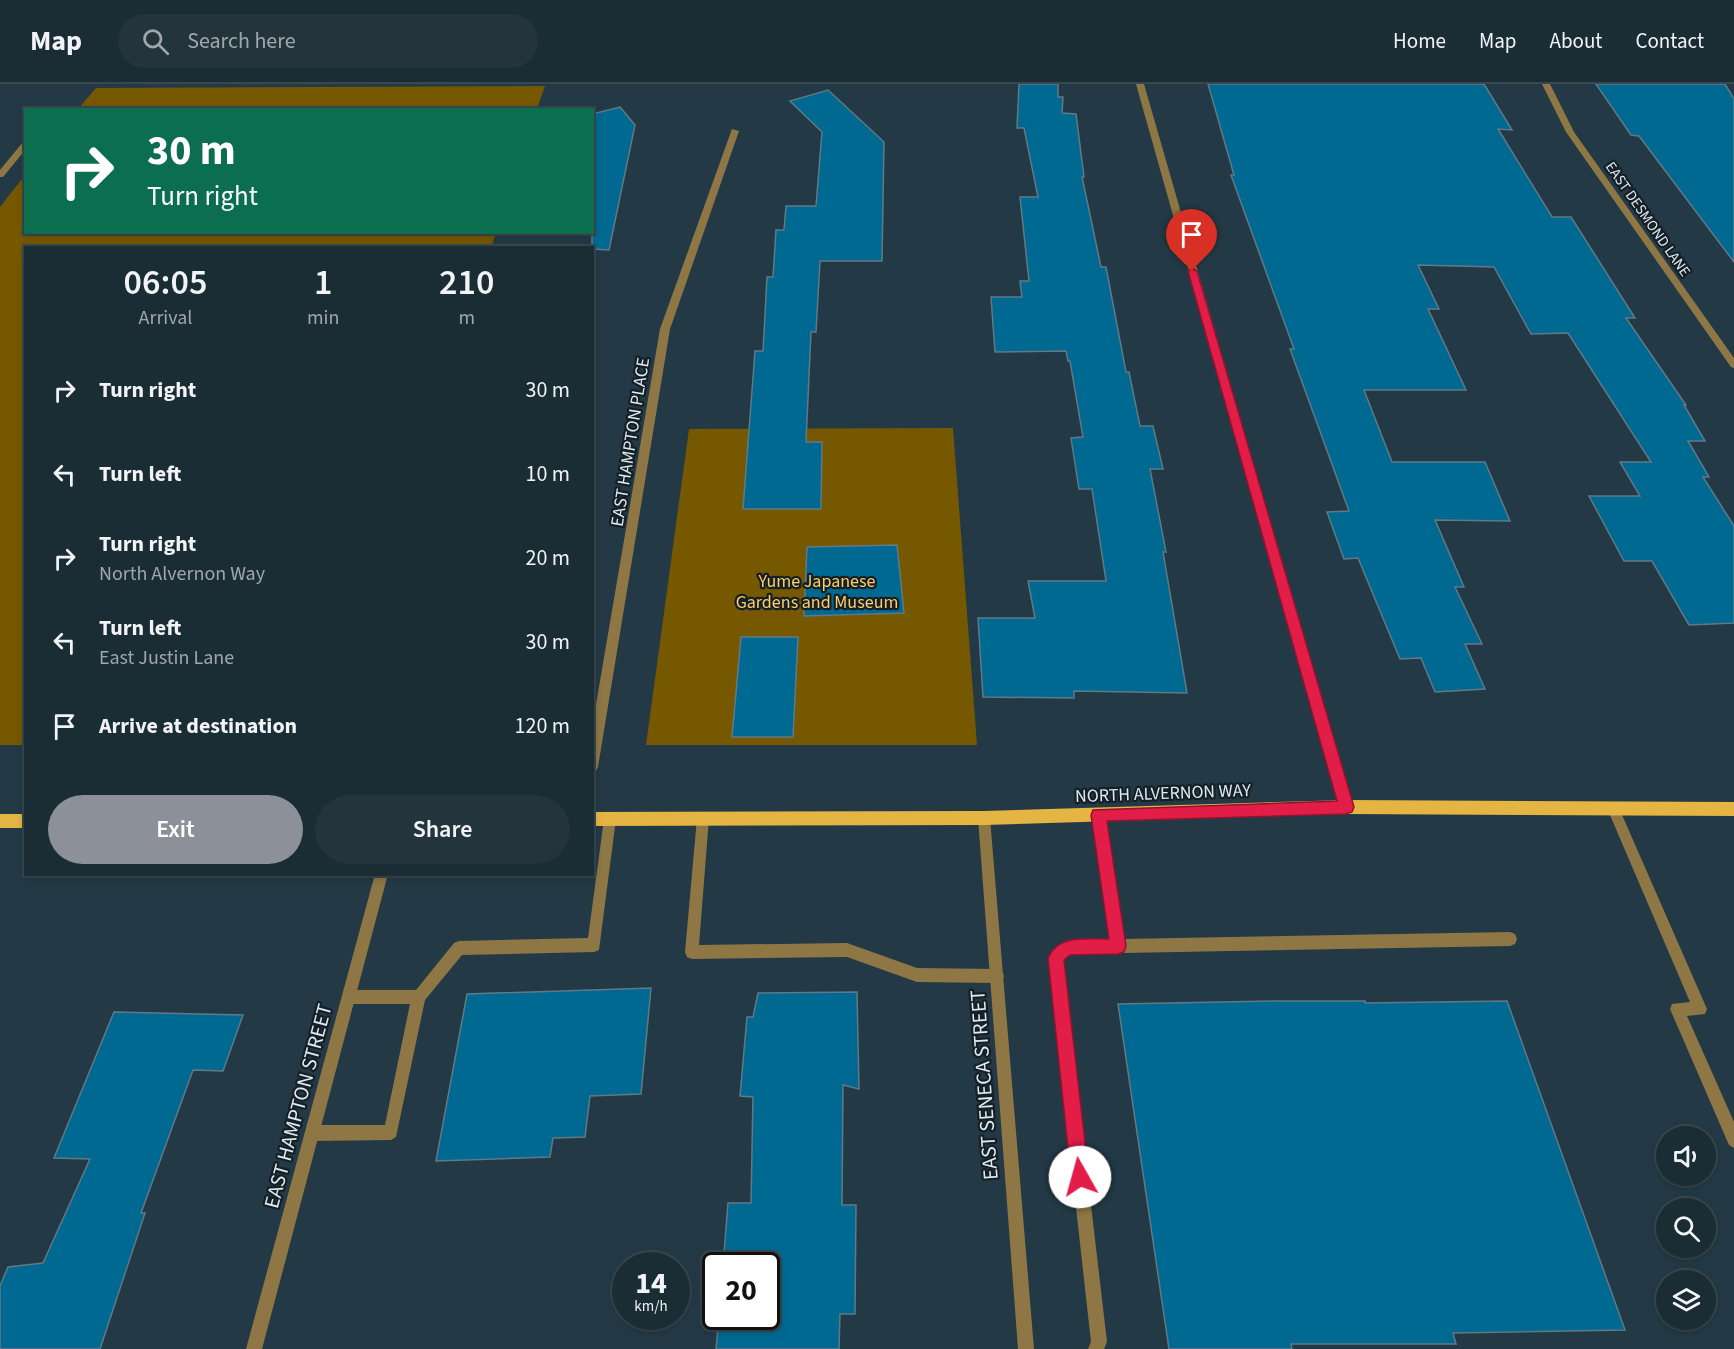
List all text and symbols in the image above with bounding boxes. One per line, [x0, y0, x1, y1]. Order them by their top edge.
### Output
search box [118, 14, 538, 68]
text: Map [30, 21, 82, 61]
icon: search [139, 25, 172, 58]
text: Search here [187, 25, 296, 57]
text: Home [1393, 26, 1446, 56]
text: Map [1479, 26, 1517, 56]
text: About [1550, 26, 1602, 56]
text: Contact [1635, 26, 1704, 56]
text: 30 m [147, 121, 236, 181]
icon: right [48, 132, 126, 210]
street label: EAST DESMOND LANE [1600, 158, 1695, 281]
text: Turn right [147, 177, 258, 216]
pin [1166, 209, 1217, 271]
icon: arrive [1175, 218, 1208, 251]
text: 06:05 [124, 257, 207, 308]
text: 1 [314, 257, 332, 308]
text: 210 [439, 257, 494, 308]
text: Arrival [139, 304, 192, 332]
text: min [307, 304, 339, 332]
text: m [458, 304, 475, 332]
street label: EAST HAMPTON PLACE [605, 356, 656, 528]
icon: right [48, 374, 81, 407]
text: Turn right [99, 374, 196, 406]
text: 30 m [525, 374, 570, 406]
icon: left [48, 458, 81, 491]
text: Turn left [99, 458, 181, 490]
text: 10 m [525, 458, 570, 490]
text: Turn right [99, 528, 196, 560]
icon: right [48, 542, 81, 575]
text: 20 m [525, 542, 570, 574]
text: North Alvernon Way [99, 560, 265, 588]
park label: Yume Japanese Gardens and Museum [736, 569, 898, 615]
text: Turn left [99, 612, 181, 644]
icon: left [48, 626, 81, 659]
text: 30 m [525, 626, 570, 658]
text: East Justin Lane [99, 644, 234, 672]
icon: arrive [48, 710, 81, 743]
text: Arrive at destination [99, 710, 297, 742]
text: 120 m [515, 710, 570, 742]
street label: NORTH ALVERNON WAY [1075, 778, 1252, 809]
button: Exit [48, 795, 303, 864]
button: Share [315, 795, 570, 864]
street label: EAST SENECA STREET [962, 989, 1006, 1181]
street label: EAST HAMPTON STREET [256, 1001, 340, 1211]
map controls [1656, 1126, 1716, 1330]
button: sound [1656, 1126, 1716, 1186]
position arrow [1048, 1145, 1112, 1209]
button: search [1656, 1198, 1716, 1258]
speed limit sign: 20 [702, 1252, 780, 1330]
text: 14 [635, 1262, 667, 1305]
button: layers [1656, 1270, 1716, 1330]
text: km/h [634, 1296, 668, 1317]

